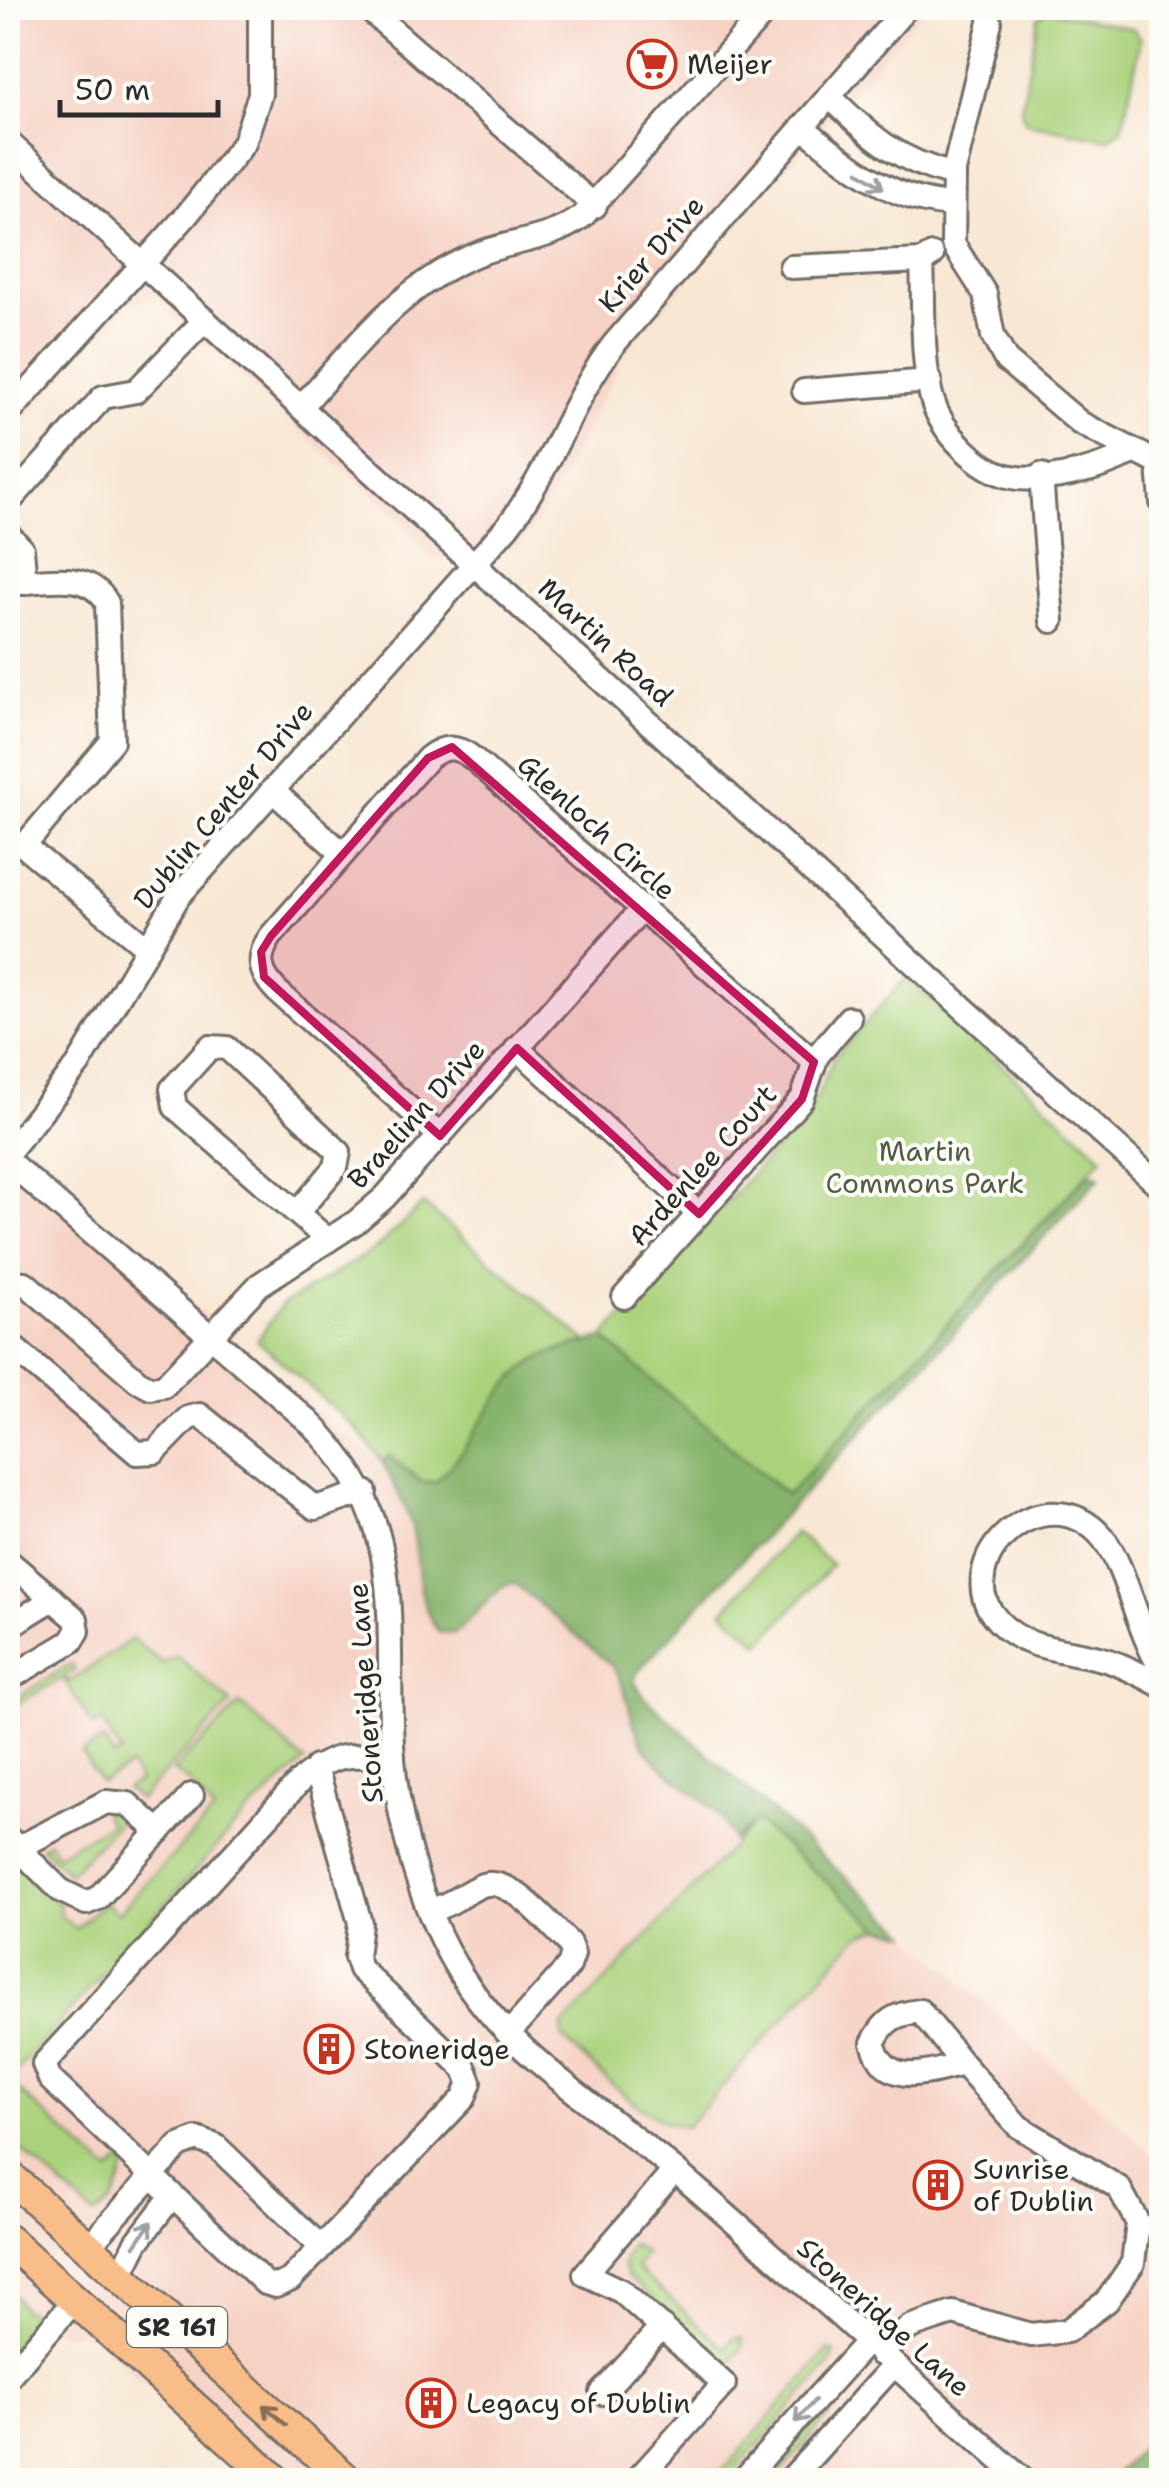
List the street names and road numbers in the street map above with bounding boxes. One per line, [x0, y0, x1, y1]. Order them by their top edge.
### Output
street label: Krier Drive [590, 187, 712, 321]
street label: Martin Road [530, 569, 682, 715]
street label: Dublin Center Drive [125, 693, 321, 917]
street label: Glenloch Circle [509, 746, 685, 908]
street label: Braelinn Drive [339, 1031, 493, 1197]
street label: Ardenlee Court [619, 1076, 785, 1254]
street label: Stoneridge Lane [338, 1581, 392, 1805]
street label: Stoneridge Lane [789, 2229, 979, 2405]
road number: SR 161 [127, 2307, 227, 2347]

